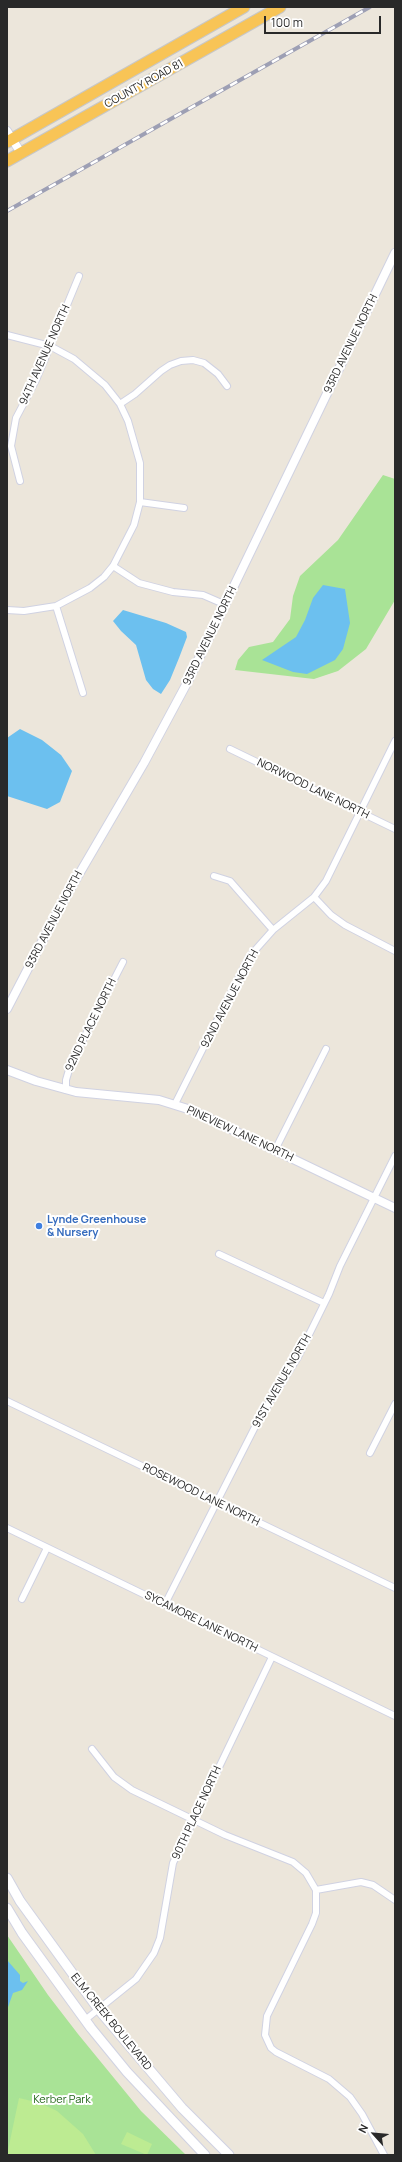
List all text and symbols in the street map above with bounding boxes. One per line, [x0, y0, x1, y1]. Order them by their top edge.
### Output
scale bar [266, 8, 383, 34]
text: 100 m [271, 14, 303, 31]
street label: COUNTY ROAD 81 [102, 57, 186, 111]
street label: 93RD AVENUE NORTH [321, 292, 381, 396]
street label: 94TH AVENUE NORTH [17, 303, 73, 407]
street label: 93RD AVENUE NORTH [180, 584, 240, 688]
street label: NORWOOD LANE NORTH [255, 756, 371, 822]
street label: 93RD AVENUE NORTH [23, 869, 85, 971]
street label: 92ND AVENUE NORTH [198, 948, 262, 1050]
street label: 92ND PLACE NORTH [63, 976, 119, 1074]
street label: PINEVIEW LANE NORTH [185, 1103, 295, 1165]
place label: Lynde Greenhouse & Nursery [47, 1213, 146, 1239]
marker: Lynde Greenhouse & Nursery [34, 1221, 44, 1231]
street label: 91ST AVENUE NORTH [250, 1332, 314, 1430]
street label: ROSEWOOD LANE NORTH [140, 1461, 262, 1529]
street label: SYCAMORE LANE NORTH [142, 1589, 260, 1655]
street label: 90TH PLACE NORTH [170, 1764, 224, 1862]
street label: ELM CREEK BOULEVARD [68, 1971, 154, 2073]
park label: Kerber Park [33, 2093, 91, 2107]
north arrow [354, 2114, 394, 2154]
text: N [354, 2121, 371, 2135]

